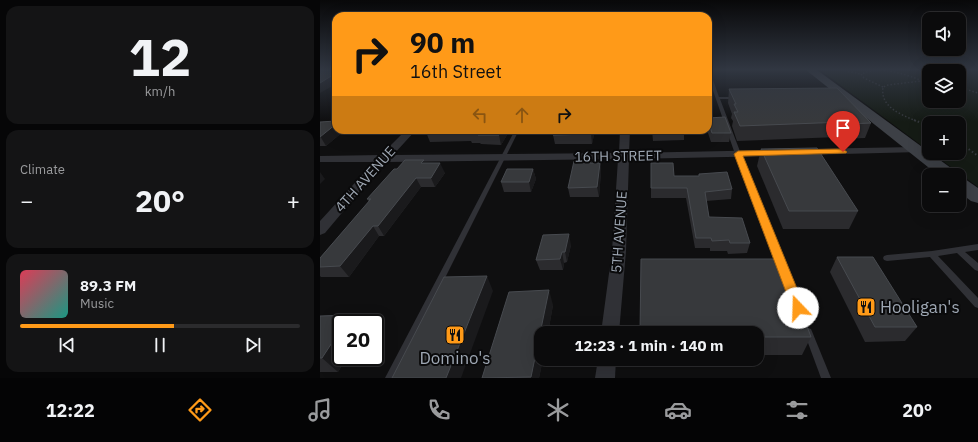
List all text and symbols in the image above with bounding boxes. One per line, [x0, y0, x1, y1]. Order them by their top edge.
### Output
map controls [922, 12, 966, 212]
button: sound [922, 12, 966, 56]
text: 12 [129, 23, 191, 90]
text: 90 m [410, 24, 475, 61]
icon: right [344, 28, 396, 80]
text: 16th Street [410, 60, 502, 83]
button: layers [922, 64, 966, 108]
text: km/h [145, 83, 175, 100]
icon: left [469, 104, 491, 126]
icon: ahead [511, 104, 533, 126]
icon: right [553, 104, 575, 126]
pin [826, 111, 860, 152]
button: + [922, 116, 966, 160]
icon: arrive [832, 117, 854, 139]
street label: 4TH AVENUE [331, 142, 399, 216]
street label: 16TH STREET [574, 146, 662, 166]
text: Climate [20, 161, 65, 178]
button: − [922, 168, 966, 212]
text: 20° [135, 181, 185, 220]
text: − [20, 186, 33, 215]
text: + [287, 186, 300, 215]
street label: 5TH AVENUE [607, 190, 631, 274]
text: 89.3 FM [80, 276, 136, 295]
position arrow [777, 287, 819, 329]
text: Music [80, 295, 114, 312]
restaurant icon: Hooligan's [855, 296, 877, 318]
place label: Hooligan's [880, 296, 960, 318]
speed limit sign: 20 [332, 314, 384, 366]
restaurant icon: Domino's [444, 324, 466, 346]
icon: previous [56, 334, 78, 356]
icon: pause [149, 334, 171, 356]
icon: next [242, 334, 264, 356]
text: 12:23 · 1 min · 140 m [575, 336, 723, 355]
place label: Domino's [419, 347, 491, 369]
icon: directions [186, 396, 214, 424]
icon: music [306, 396, 334, 424]
icon: phone [425, 396, 453, 424]
icon: climate [544, 396, 572, 424]
icon: car [664, 396, 692, 424]
icon: filters [783, 396, 811, 424]
text: 12:22 [46, 399, 95, 422]
text: 20° [902, 399, 932, 422]

